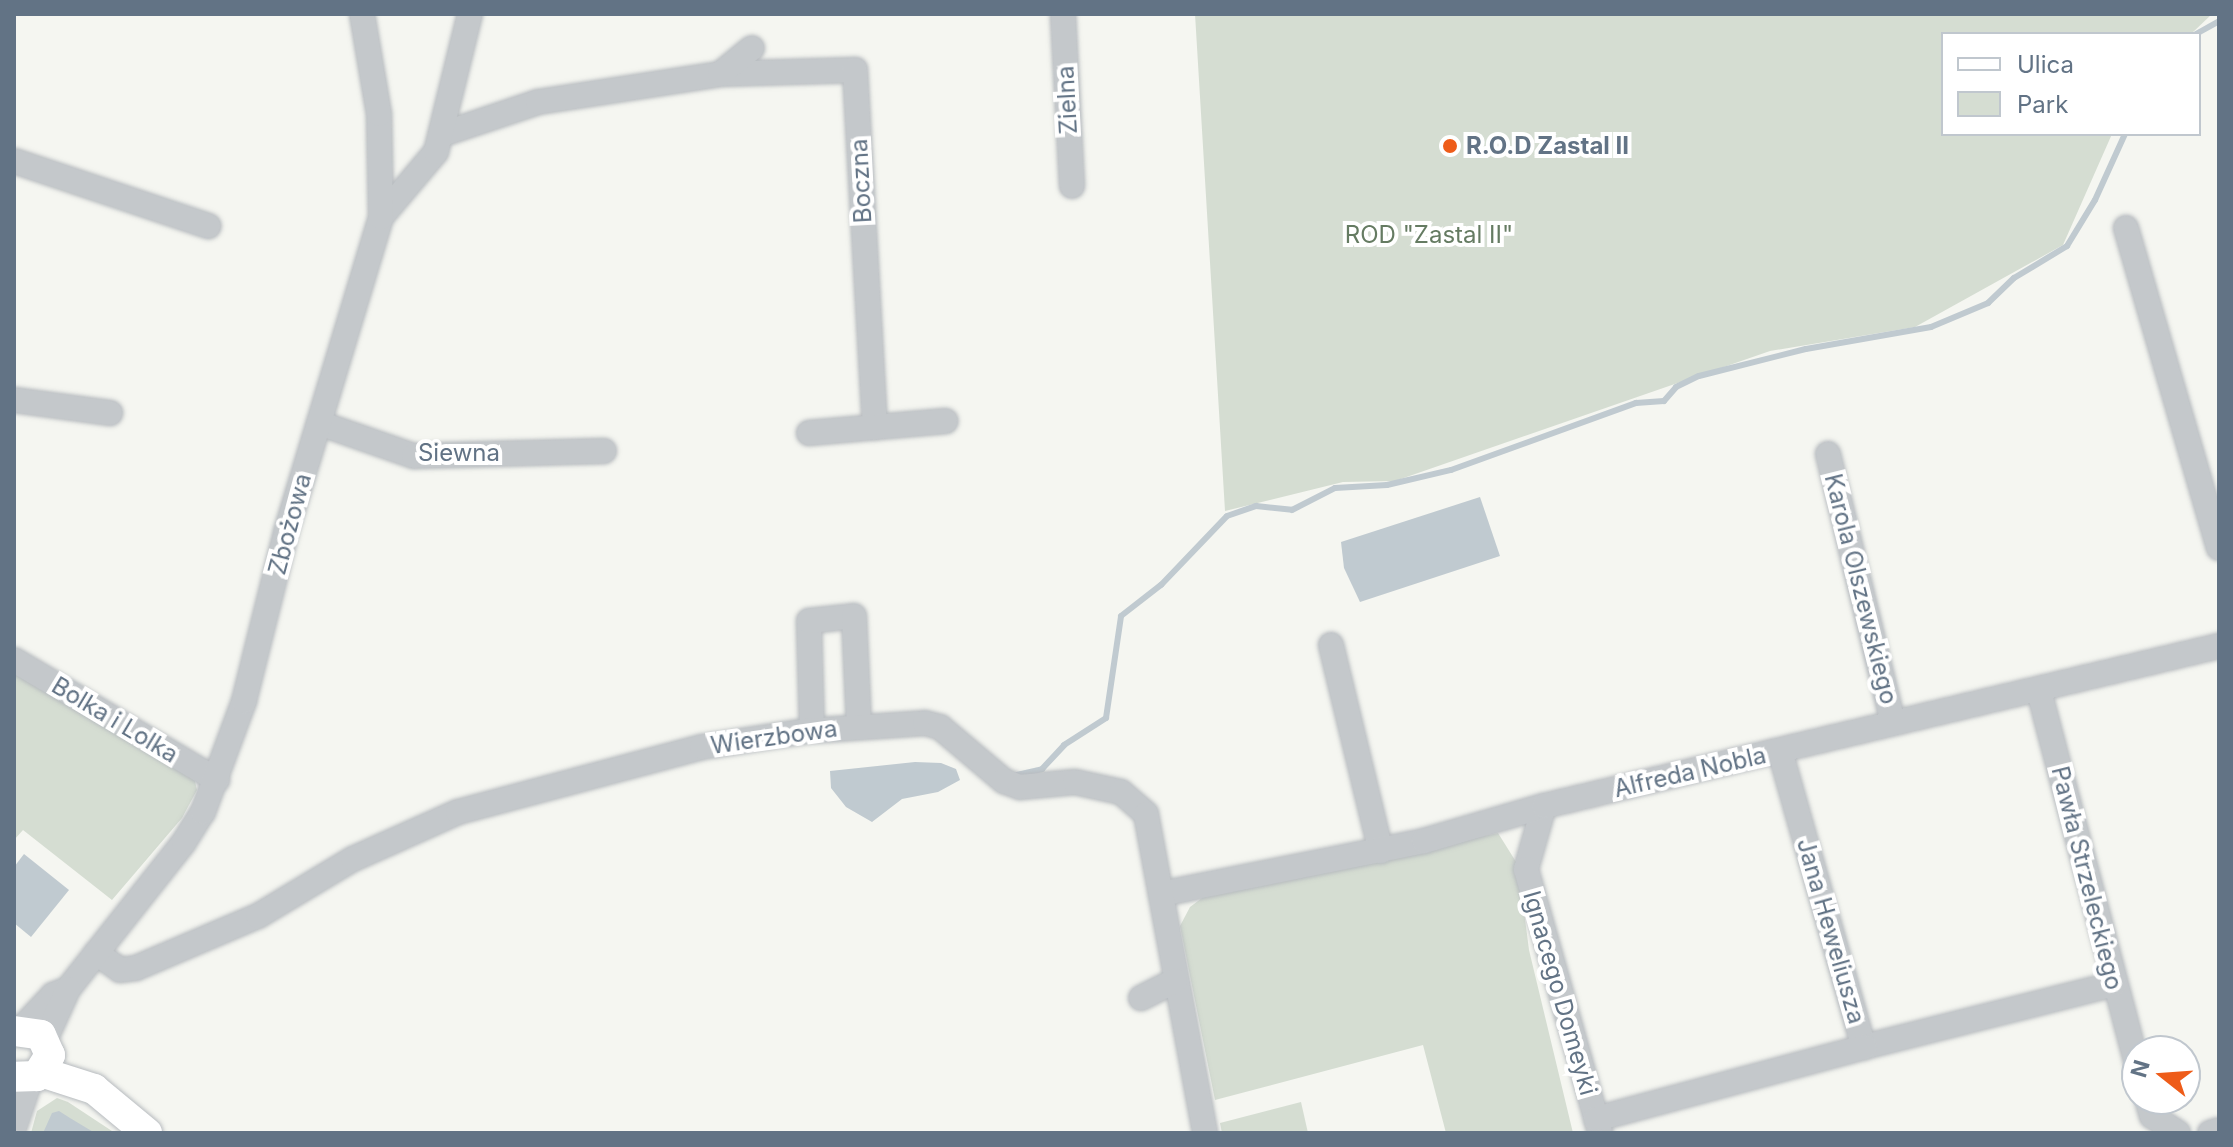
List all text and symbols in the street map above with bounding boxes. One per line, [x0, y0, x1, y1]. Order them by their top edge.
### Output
legend [1941, 32, 2201, 136]
text: Ulica [2017, 50, 2074, 79]
street label: Zielna [1051, 65, 1083, 135]
text: Park [2017, 90, 2068, 119]
place label: R.O.D Zastal II [1466, 132, 1629, 160]
marker: R.O.D Zastal II [1441, 137, 1459, 155]
street label: Boczna [844, 138, 878, 224]
park label: ROD "Zastal II" [1345, 221, 1513, 249]
street label: Siewna [418, 439, 500, 467]
street label: Zbożowa [263, 470, 317, 578]
street label: Karola Olszewskiego [1818, 471, 1904, 707]
street label: Bolka i Lolka [47, 671, 183, 769]
street label: Wierzbowa [709, 714, 839, 760]
street label: Alfreda Nobla [1611, 741, 1769, 803]
street label: Pawła Strzeleckiego [2045, 763, 2129, 993]
street label: Jana Heweliusza [1791, 835, 1871, 1027]
street label: Ignacego Domeyki [1517, 888, 1603, 1098]
north arrow [2121, 1035, 2201, 1115]
text: N [2125, 1057, 2155, 1080]

